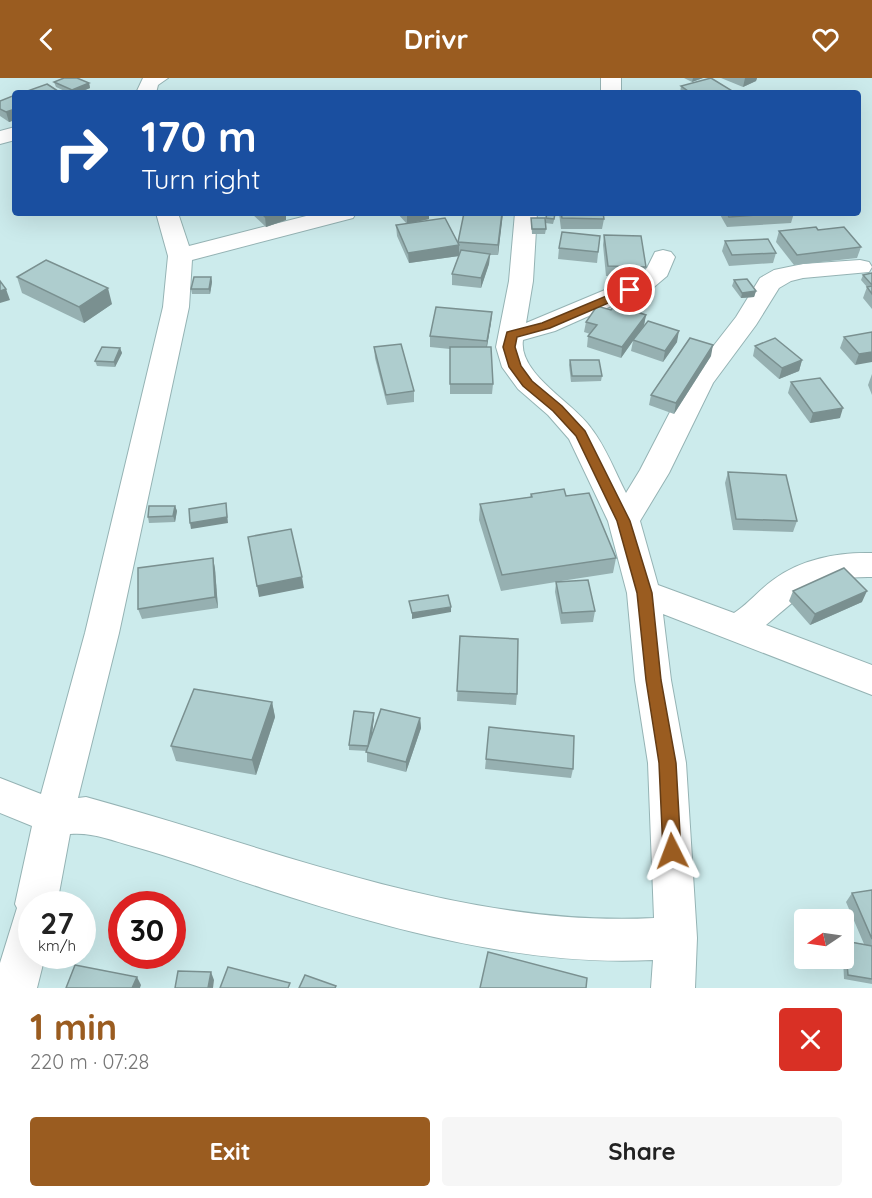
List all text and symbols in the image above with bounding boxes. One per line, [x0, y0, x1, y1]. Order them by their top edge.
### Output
text: Drivr [404, 22, 468, 56]
icon: back [30, 23, 63, 56]
icon: heart [809, 23, 842, 56]
text: 170 m [141, 110, 257, 163]
icon: right [42, 114, 120, 192]
text: Turn right [141, 162, 260, 196]
pin [604, 264, 655, 315]
icon: arrive [613, 273, 646, 306]
position arrow [640, 819, 704, 883]
speed limit sign: 30 [108, 891, 186, 969]
text: 27 [40, 904, 74, 942]
north arrow [794, 909, 854, 969]
map controls [794, 909, 854, 969]
text: km/h [38, 936, 76, 955]
text: 1 min [30, 1004, 117, 1049]
button: close [779, 1008, 842, 1071]
text: 220 m · 07:28 [30, 1049, 149, 1074]
button: Exit [30, 1117, 430, 1186]
button: Share [442, 1117, 842, 1186]

